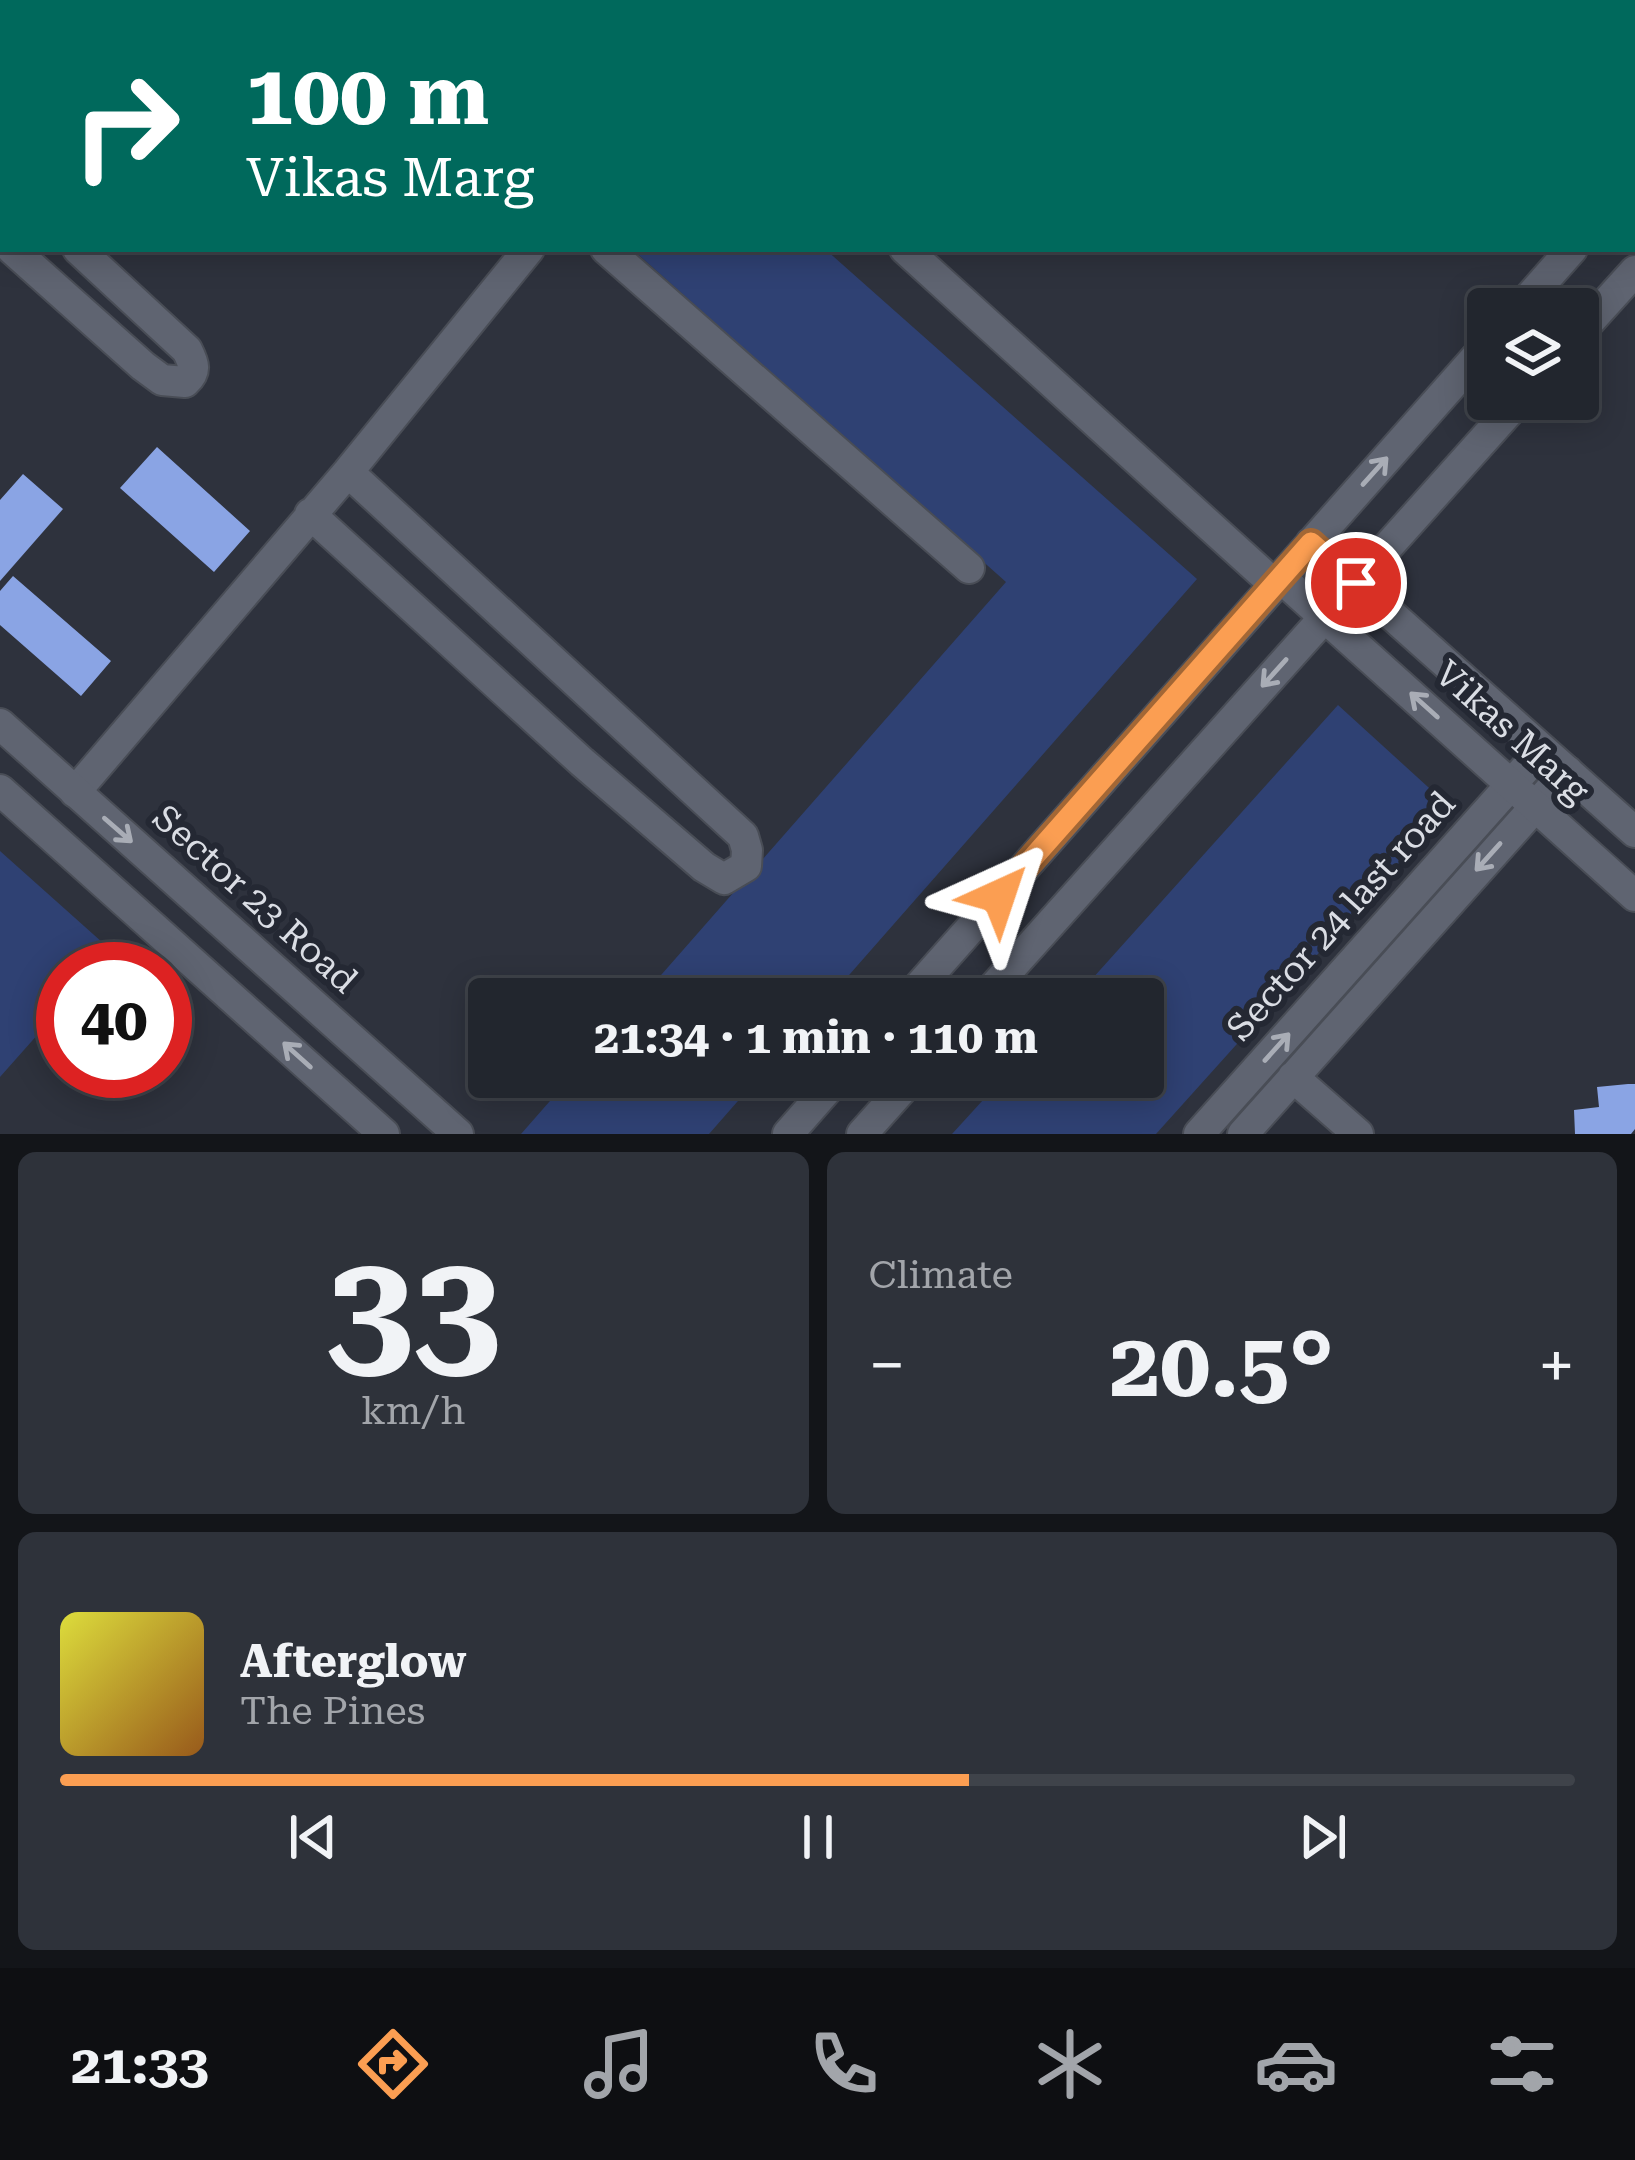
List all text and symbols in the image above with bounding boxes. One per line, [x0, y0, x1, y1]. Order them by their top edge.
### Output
text: 100 m [246, 46, 489, 144]
icon: right [48, 48, 204, 204]
text: Vikas Marg [246, 146, 534, 209]
map controls [1467, 288, 1599, 420]
button: layers [1467, 288, 1599, 420]
one-way arrow [1361, 457, 1388, 487]
pin [1305, 532, 1407, 634]
icon: arrive [1323, 550, 1389, 616]
street label: Vikas Marg [1427, 652, 1598, 812]
one-way arrow [1261, 658, 1288, 688]
one-way arrow [1409, 692, 1440, 719]
street label: Sector 24 last road [1218, 783, 1464, 1049]
street label: Sector 23 Road [144, 796, 366, 1002]
one-way arrow [103, 816, 133, 843]
position arrow [936, 833, 1062, 959]
one-way arrow [1475, 842, 1502, 872]
speed limit sign: 40 [36, 942, 192, 1098]
text: 21:34 · 1 min · 110 m [594, 1011, 1038, 1064]
one-way arrow [1263, 1032, 1290, 1062]
one-way arrow [283, 1042, 313, 1069]
text: 33 [326, 1218, 501, 1401]
text: Climate [869, 1252, 1013, 1298]
text: 20.5° [1110, 1313, 1334, 1418]
text: − [869, 1327, 905, 1404]
text: + [1538, 1327, 1575, 1404]
text: km/h [361, 1388, 465, 1434]
text: Afterglow [240, 1635, 466, 1688]
text: The Pines [240, 1688, 425, 1734]
icon: previous [280, 1804, 346, 1870]
icon: pause [785, 1804, 851, 1870]
icon: next [1290, 1804, 1356, 1870]
icon: directions [351, 2022, 435, 2106]
icon: music [577, 2022, 661, 2106]
icon: phone [802, 2022, 886, 2106]
icon: climate [1028, 2022, 1112, 2106]
icon: car [1254, 2022, 1338, 2106]
icon: filters [1480, 2022, 1564, 2106]
text: 21:33 [71, 2033, 209, 2096]

